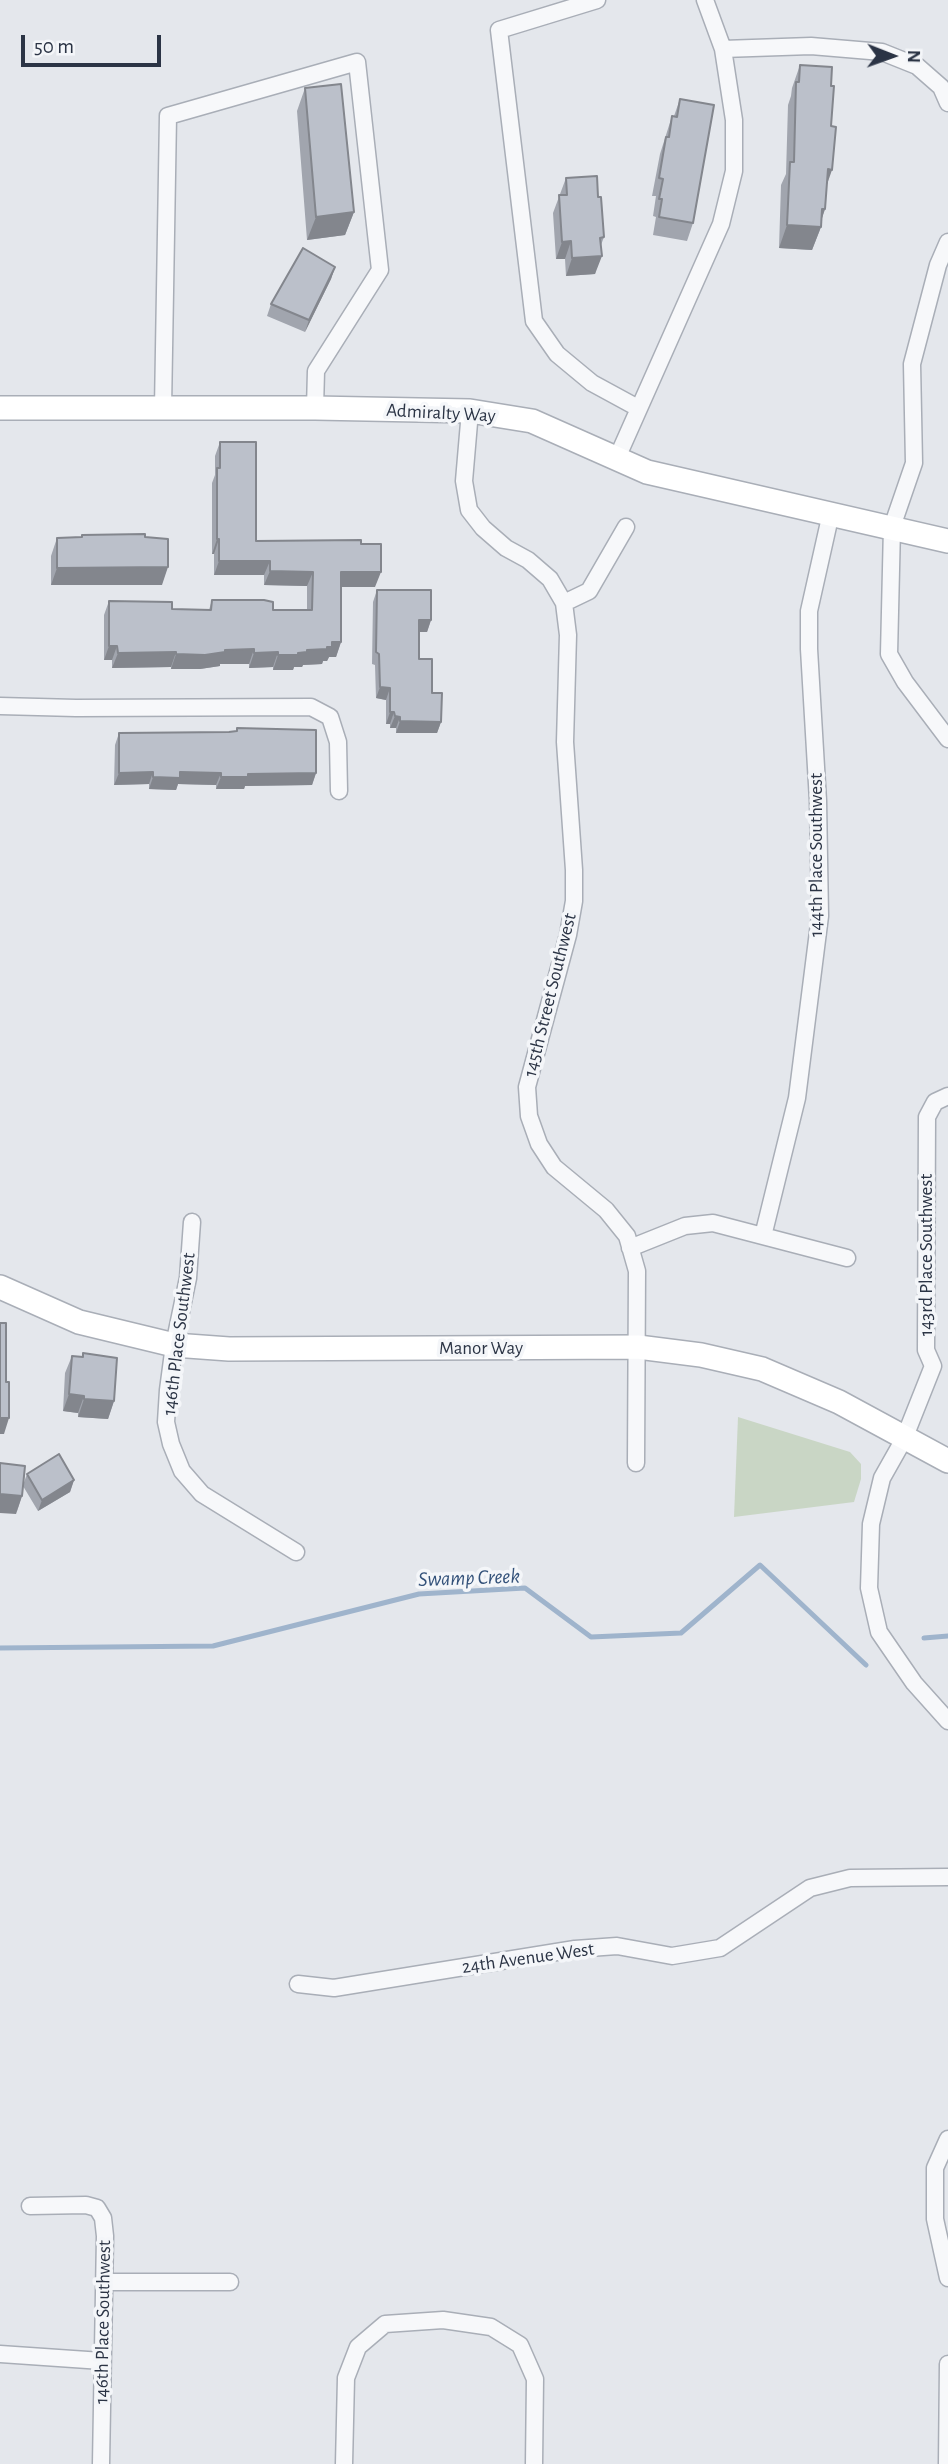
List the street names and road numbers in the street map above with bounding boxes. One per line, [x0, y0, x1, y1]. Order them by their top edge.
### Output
street label: Admiralty Way [386, 399, 496, 427]
street label: 144th Place Southwest [805, 773, 827, 937]
street label: 145th Street Southwest [519, 911, 581, 1079]
street label: 143rd Place Southwest [915, 1174, 937, 1336]
street label: 146th Place Southwest [158, 1251, 200, 1417]
street label: Manor Way [439, 1337, 523, 1359]
street label: 24th Avenue West [460, 1937, 596, 1979]
street label: 146th Place Southwest [90, 2240, 116, 2404]

